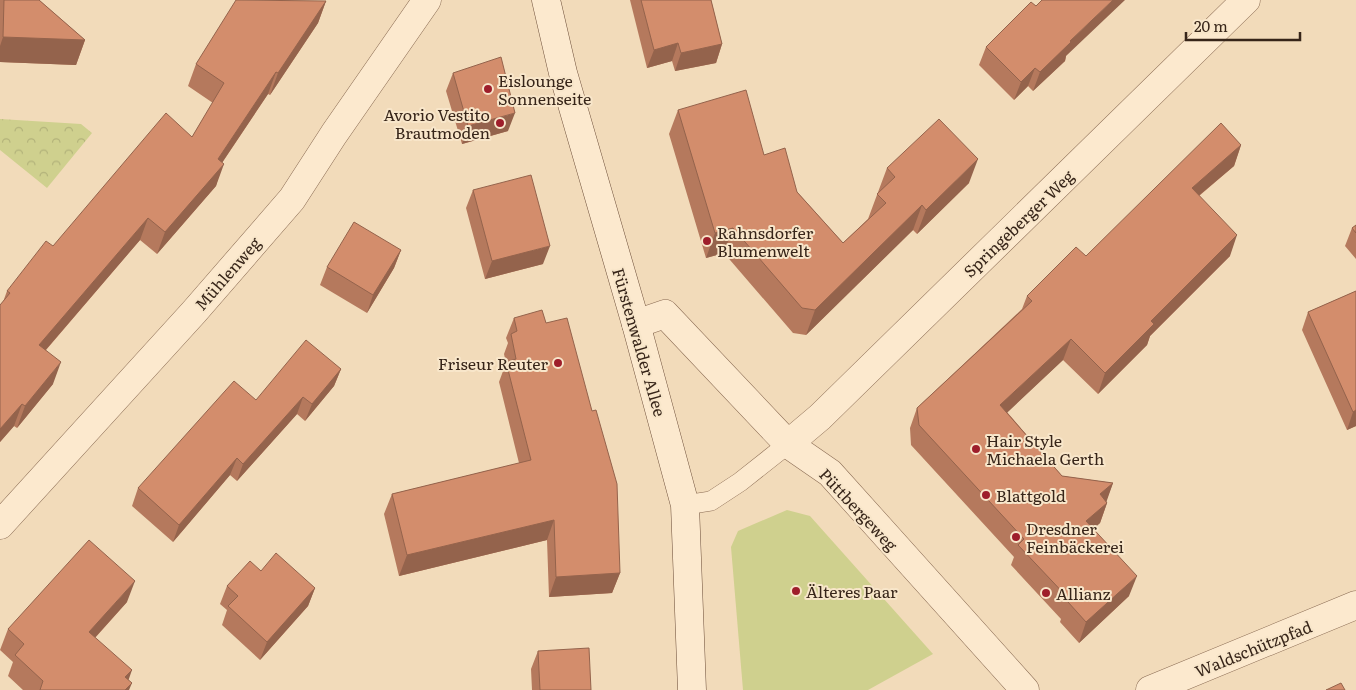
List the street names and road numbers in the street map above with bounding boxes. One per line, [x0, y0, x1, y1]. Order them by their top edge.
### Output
street label: Springeberger Weg [957, 164, 1079, 282]
street label: Mühlenweg [188, 231, 266, 315]
street label: Fürstenwalder Allee [607, 265, 673, 419]
street label: Püttbergeweg [814, 462, 904, 556]
street label: Waldschützpfad [1191, 614, 1315, 682]

